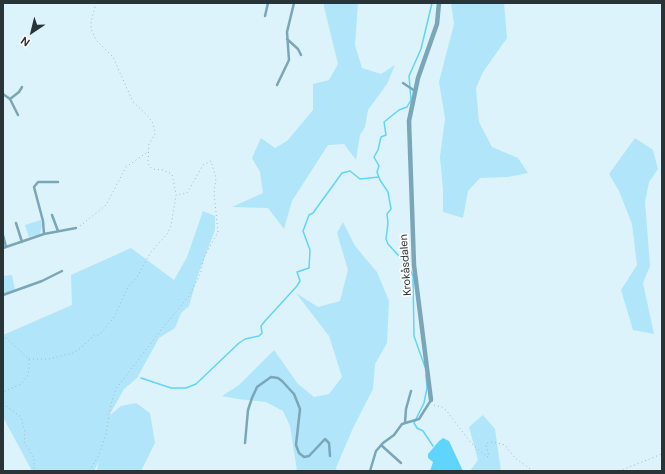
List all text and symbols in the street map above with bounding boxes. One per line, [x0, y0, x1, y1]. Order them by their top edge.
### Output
north arrow [12, 12, 52, 52]
text: N [18, 34, 32, 50]
street label: Krokåsdalen [397, 234, 415, 296]

